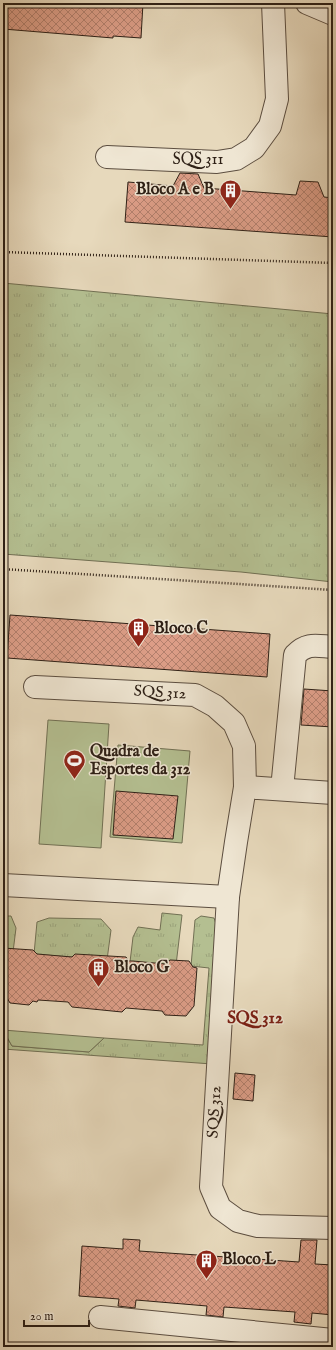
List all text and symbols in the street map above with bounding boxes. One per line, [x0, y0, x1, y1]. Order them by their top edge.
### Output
street label: SQS 311 [173, 150, 223, 170]
building icon: Bloco A e B [217, 177, 243, 210]
place label: Bloco A e B [136, 180, 214, 200]
building icon: Bloco C [125, 616, 151, 649]
place label: Bloco C [154, 619, 208, 639]
street label: SQS 312 [133, 682, 187, 704]
place label: Quadra de Esportes da 312 [90, 742, 191, 780]
sports icon: Quadra de Esportes da 312 [61, 748, 87, 781]
building icon: Bloco G [85, 955, 111, 988]
place label: Bloco G [114, 958, 169, 978]
district label: SQS 312 [227, 1008, 283, 1029]
street label: SQS 312 [204, 1085, 226, 1139]
building icon: Bloco L [193, 1247, 219, 1280]
place label: Bloco L [222, 1250, 276, 1270]
scale bar [24, 1302, 89, 1328]
text: 20 m [30, 1309, 53, 1324]

